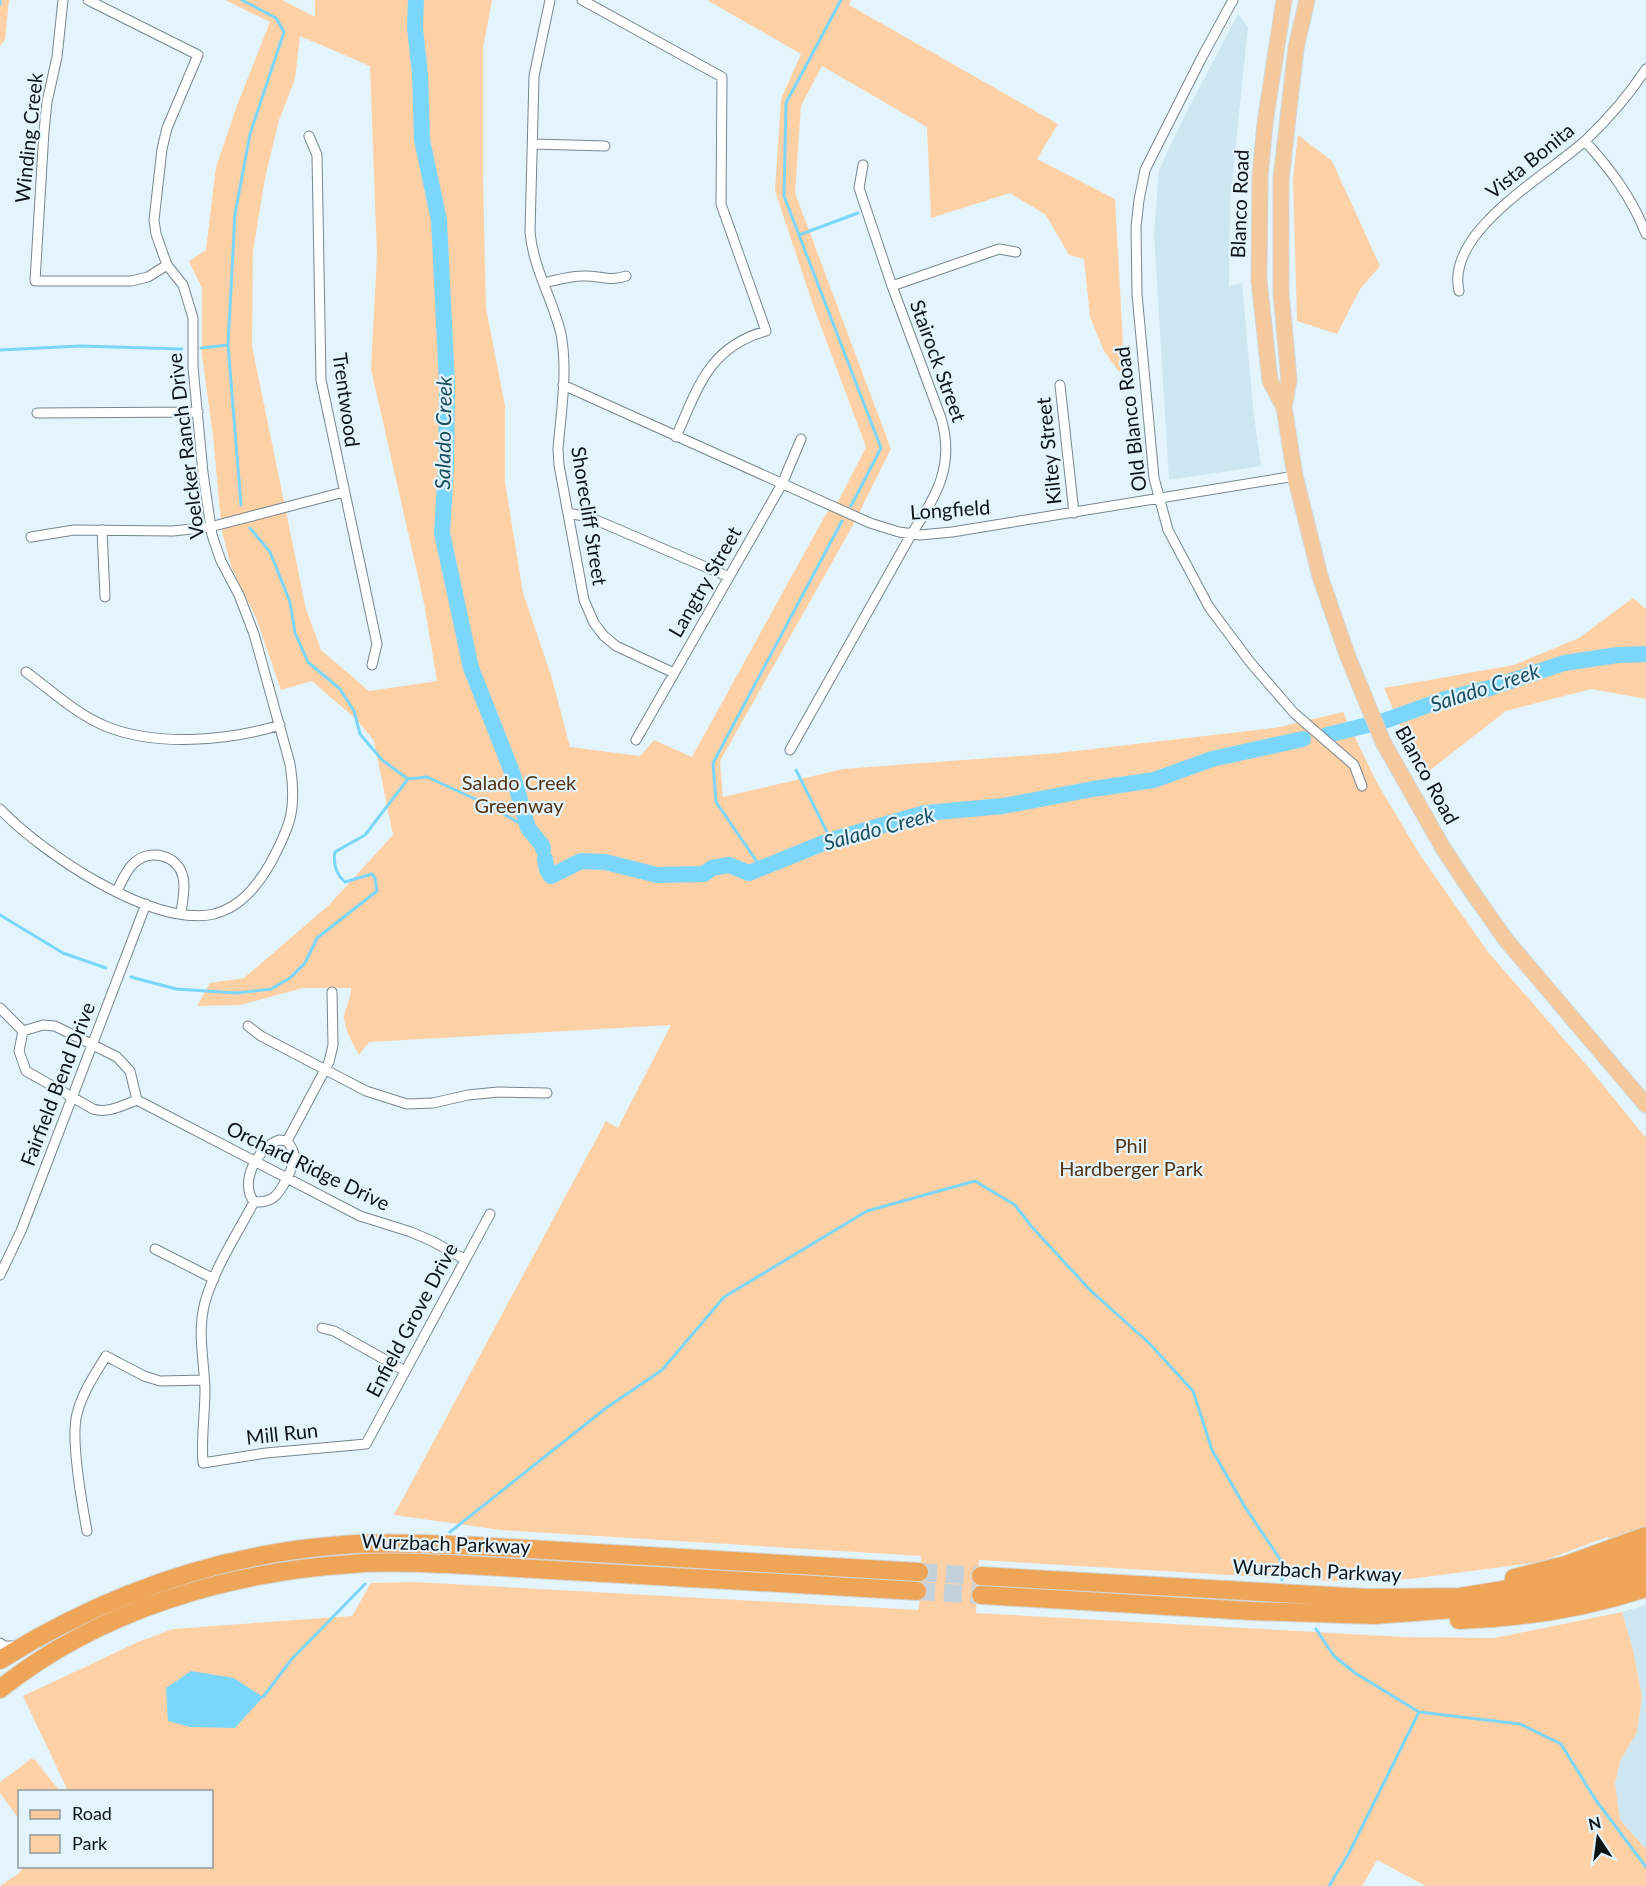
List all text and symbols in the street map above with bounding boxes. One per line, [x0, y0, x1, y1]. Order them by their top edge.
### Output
street label: Winding Creek [9, 71, 47, 204]
street label: Vista Bonita [1480, 117, 1578, 203]
street label: Blanco Road [1225, 149, 1253, 259]
street label: Stairock Street [906, 296, 972, 425]
street label: Old Blanco Road [1109, 345, 1151, 493]
street label: Trentwood [329, 351, 365, 448]
street label: Voelcker Ranch Drive [162, 352, 208, 541]
water label: Salado Creek [429, 375, 456, 490]
street label: Kiltey Street [1030, 396, 1066, 506]
street label: Shorecliff Street [567, 445, 613, 587]
street label: Longfield [909, 494, 991, 524]
street label: Langtry Street [663, 522, 745, 641]
water label: Salado Creek [1427, 657, 1543, 716]
street label: Blanco Road [1391, 721, 1465, 828]
park label: Salado Creek Greenway [462, 770, 577, 817]
water label: Salado Creek [821, 801, 938, 854]
street label: Fairfield Bend Drive [15, 998, 99, 1169]
street label: Orchard Ridge Drive [223, 1115, 394, 1215]
park label: Phil Hardberger Park [1059, 1133, 1204, 1180]
street label: Enfield Grove Drive [360, 1238, 462, 1401]
street label: Mill Run [245, 1417, 319, 1449]
street label: Wurzbach Parkway [361, 1528, 532, 1558]
street label: Wurzbach Parkway [1232, 1554, 1403, 1586]
legend [18, 1790, 213, 1868]
text: Road [72, 1802, 112, 1824]
north arrow [1568, 1808, 1628, 1868]
text: N [1586, 1812, 1603, 1834]
text: Park [72, 1832, 108, 1854]

